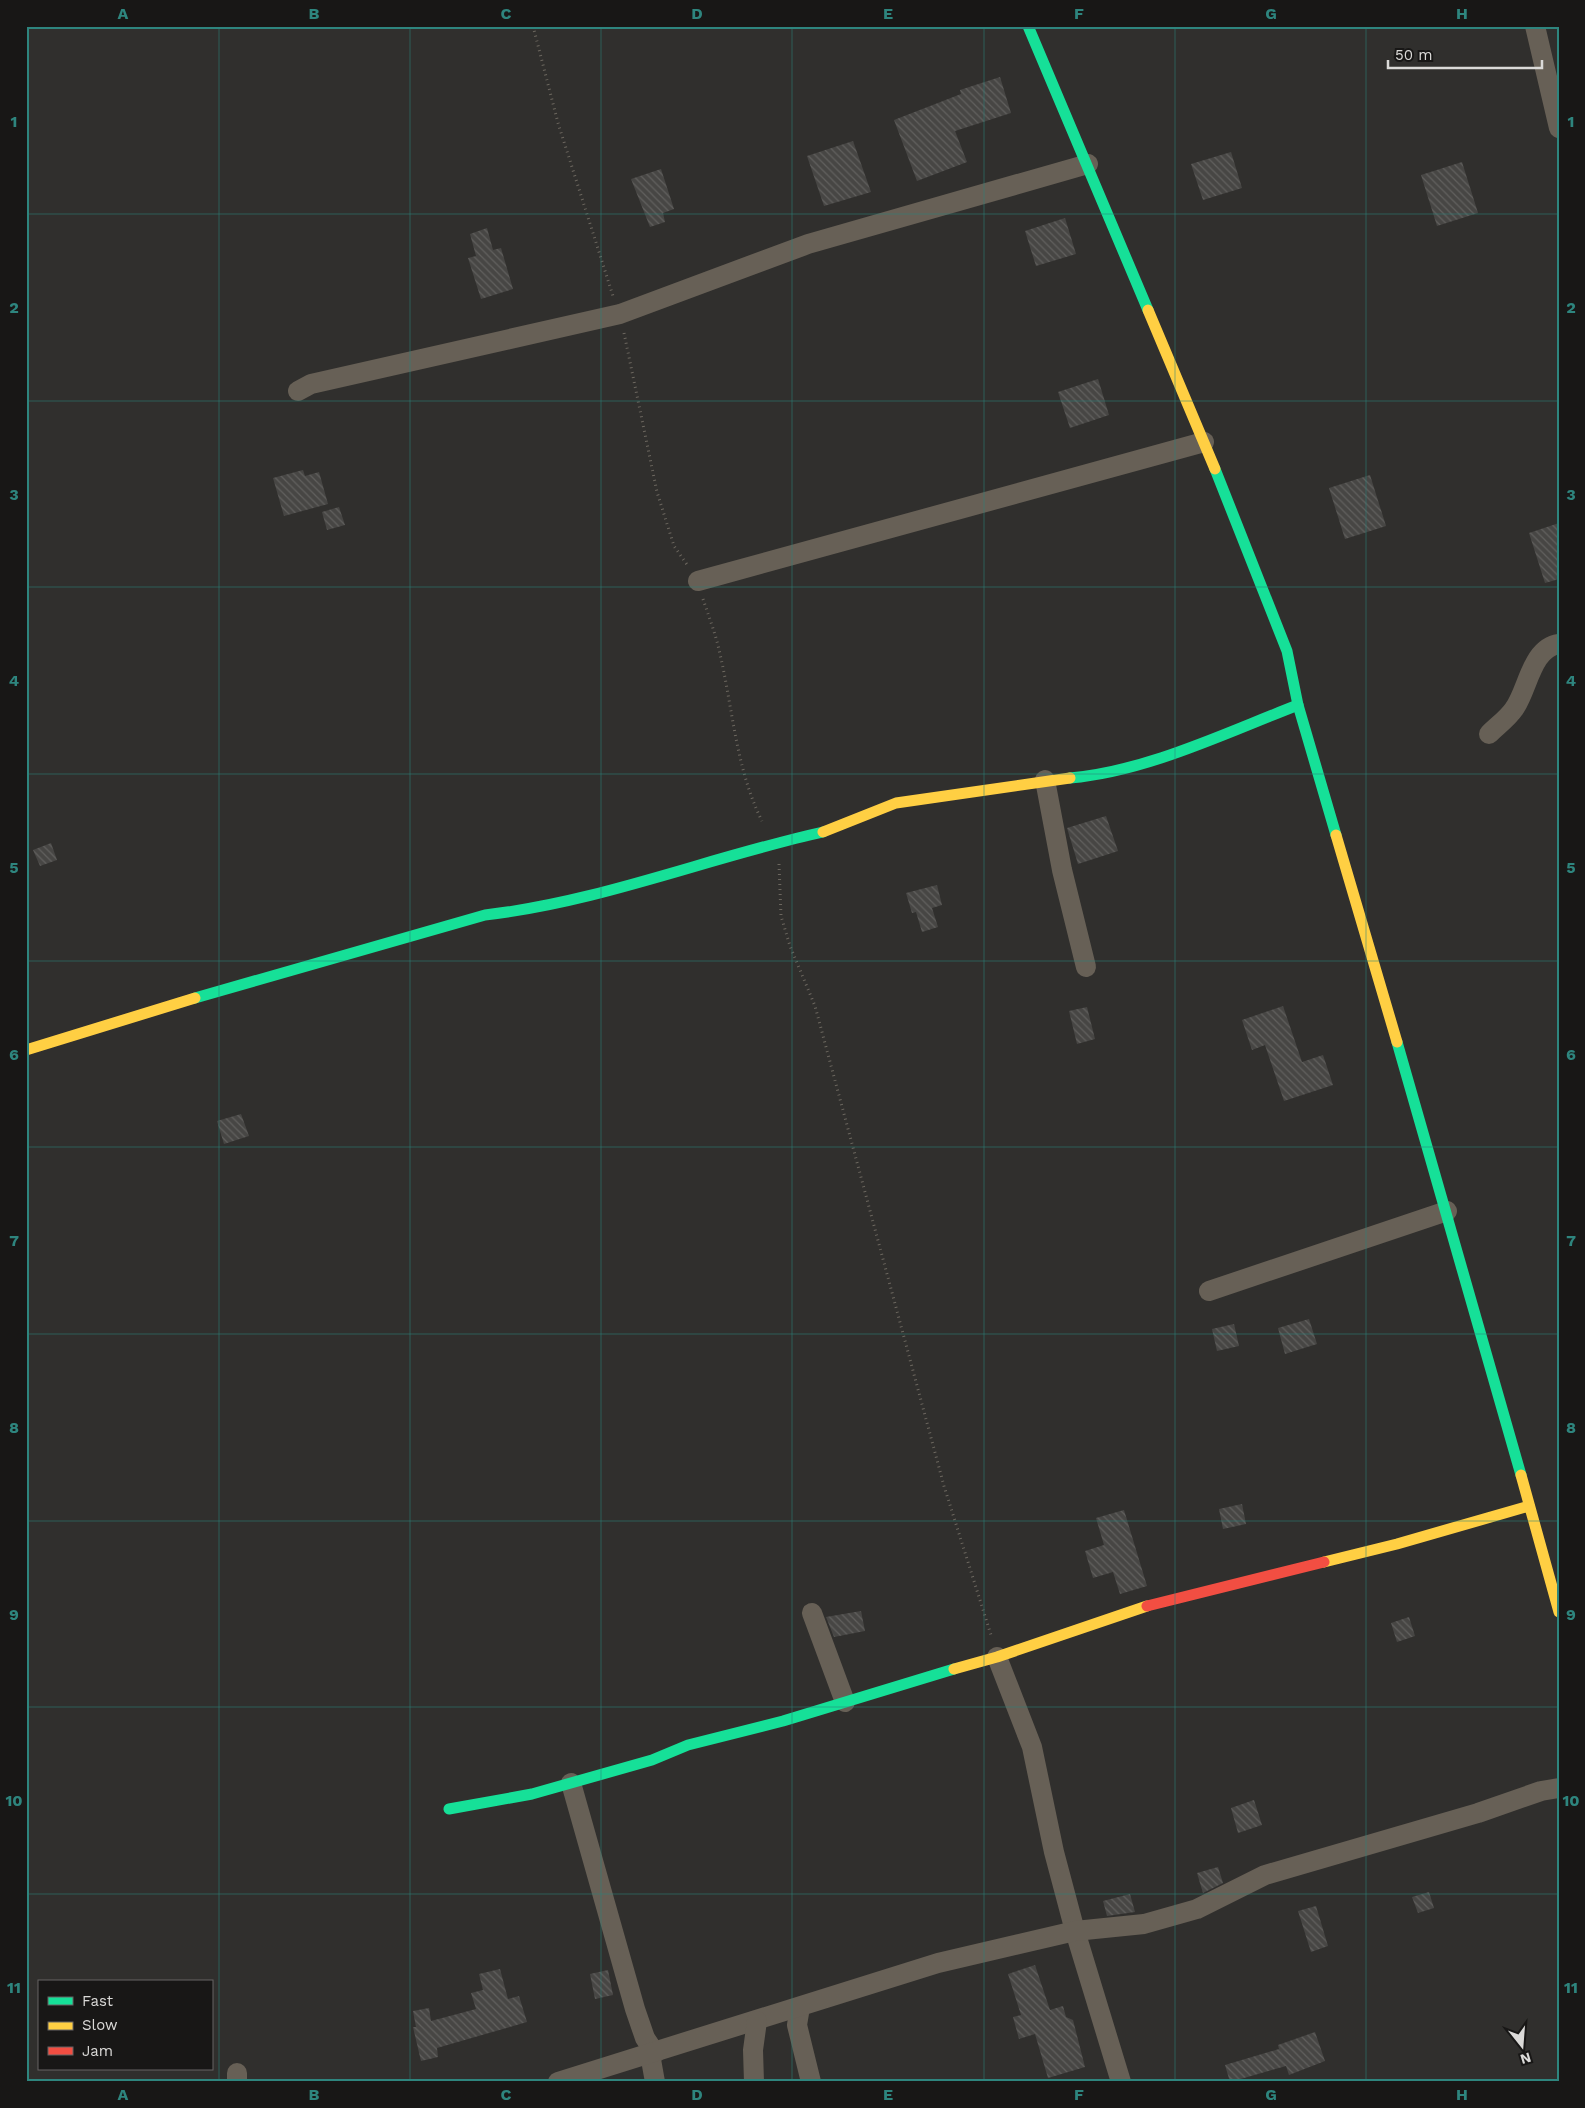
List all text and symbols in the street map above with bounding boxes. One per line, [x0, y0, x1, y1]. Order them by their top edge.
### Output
text: A [118, 4, 129, 23]
text: B [309, 4, 320, 23]
text: C [501, 4, 512, 23]
text: D [691, 4, 703, 23]
text: E [883, 4, 893, 23]
text: F [1074, 4, 1084, 23]
text: G [1265, 4, 1277, 23]
text: H [1456, 4, 1468, 23]
scale bar [1388, 38, 1541, 70]
text: 50 m [1395, 46, 1432, 64]
text: 1 [11, 112, 17, 131]
text: 1 [1568, 112, 1574, 131]
text: 2 [9, 298, 19, 317]
text: 2 [1566, 298, 1576, 317]
text: 3 [9, 485, 19, 504]
text: 3 [1566, 485, 1576, 504]
text: 4 [9, 671, 19, 690]
text: 4 [1566, 671, 1576, 690]
text: 5 [9, 858, 19, 877]
text: 5 [1566, 858, 1576, 877]
text: 6 [9, 1045, 19, 1064]
text: 6 [1566, 1045, 1576, 1064]
text: 7 [9, 1231, 19, 1250]
text: 7 [1566, 1231, 1576, 1250]
text: 8 [9, 1418, 19, 1437]
text: 8 [1566, 1418, 1576, 1437]
text: 9 [9, 1605, 19, 1624]
text: 9 [1566, 1605, 1576, 1624]
text: 10 [5, 1791, 23, 1810]
text: 10 [1562, 1791, 1580, 1810]
text: 11 [7, 1978, 21, 1997]
text: 11 [1564, 1978, 1578, 1997]
legend [38, 1980, 212, 2070]
text: Fast [82, 1992, 114, 2010]
text: Slow [82, 2016, 118, 2034]
north arrow [1498, 2020, 1548, 2070]
text: Jam [82, 2042, 113, 2060]
text: N [1519, 2049, 1533, 2068]
text: A [118, 2085, 129, 2104]
text: B [309, 2085, 320, 2104]
text: C [501, 2085, 512, 2104]
text: D [691, 2085, 703, 2104]
text: E [883, 2085, 893, 2104]
text: F [1074, 2085, 1084, 2104]
text: G [1265, 2085, 1277, 2104]
text: H [1456, 2085, 1468, 2104]

